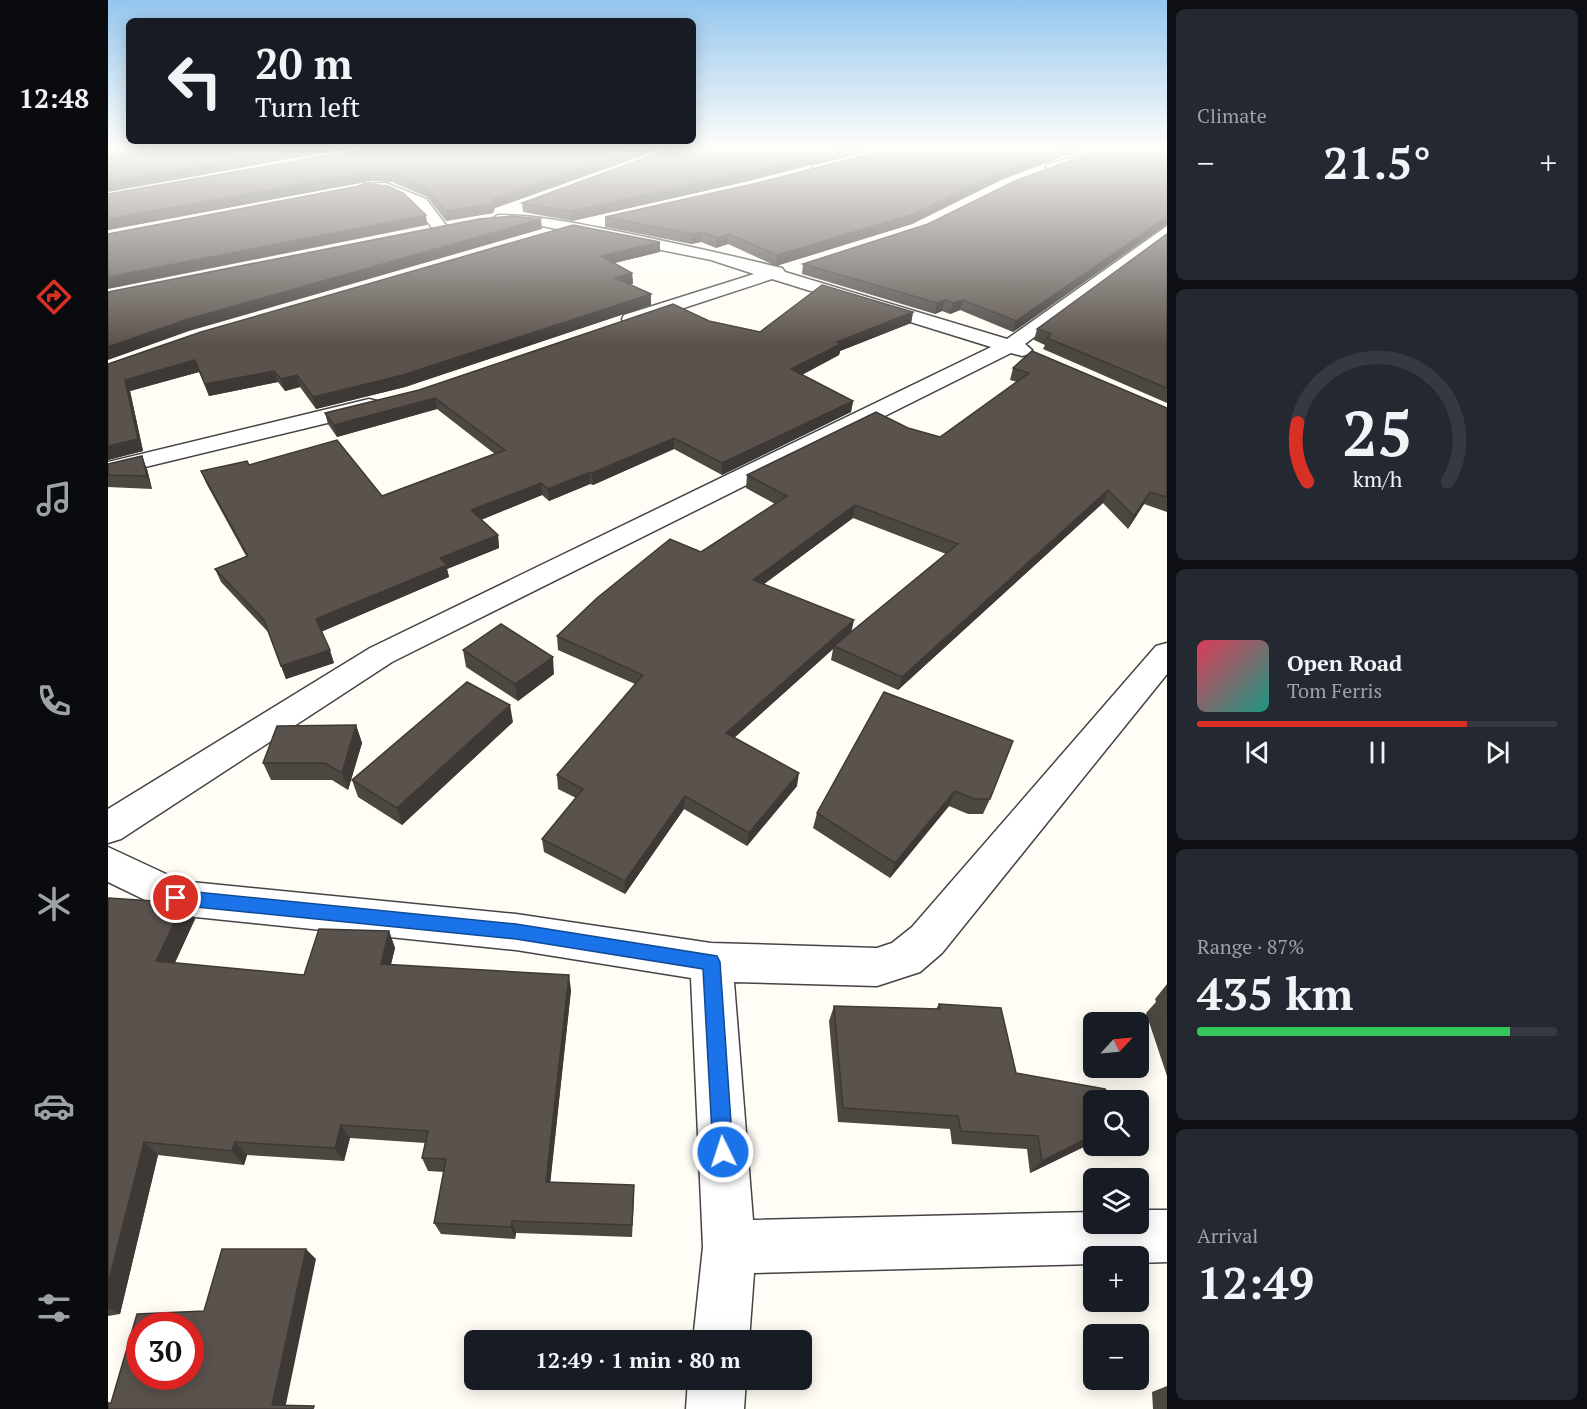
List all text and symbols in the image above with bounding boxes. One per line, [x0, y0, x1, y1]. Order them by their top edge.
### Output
text: 20 m [255, 35, 353, 91]
icon: left [156, 42, 234, 120]
text: 12:48 [19, 80, 89, 116]
text: Turn left [255, 89, 360, 125]
text: Climate [1197, 102, 1267, 129]
text: 21.5° [1323, 132, 1431, 192]
text: − [1197, 141, 1215, 184]
text: + [1539, 141, 1557, 184]
icon: directions [33, 276, 75, 318]
text: 25 [1342, 391, 1412, 474]
text: km/h [1352, 465, 1402, 493]
icon: music [33, 478, 75, 520]
text: Open Road [1287, 648, 1402, 677]
text: Tom Ferris [1287, 677, 1382, 704]
icon: phone [33, 680, 75, 722]
icon: previous [1241, 736, 1274, 769]
icon: pause [1361, 736, 1394, 769]
icon: next [1481, 736, 1514, 769]
pin [150, 872, 201, 923]
icon: arrive [159, 881, 192, 914]
icon: climate [33, 883, 75, 925]
text: Range · 87% [1197, 933, 1304, 960]
text: 435 km [1197, 963, 1353, 1023]
north arrow [1083, 1012, 1149, 1078]
map controls [1083, 1012, 1149, 1390]
icon: car [33, 1085, 75, 1127]
button: search [1083, 1090, 1149, 1156]
position arrow [691, 1120, 755, 1184]
button: layers [1083, 1168, 1149, 1234]
text: Arrival [1197, 1222, 1258, 1249]
button: + [1083, 1246, 1149, 1312]
text: 12:49 [1197, 1252, 1314, 1312]
icon: filters [33, 1287, 75, 1329]
speed limit sign: 30 [126, 1312, 204, 1390]
button: − [1083, 1324, 1149, 1390]
text: 12:49 · 1 min · 80 m [535, 1345, 741, 1374]

